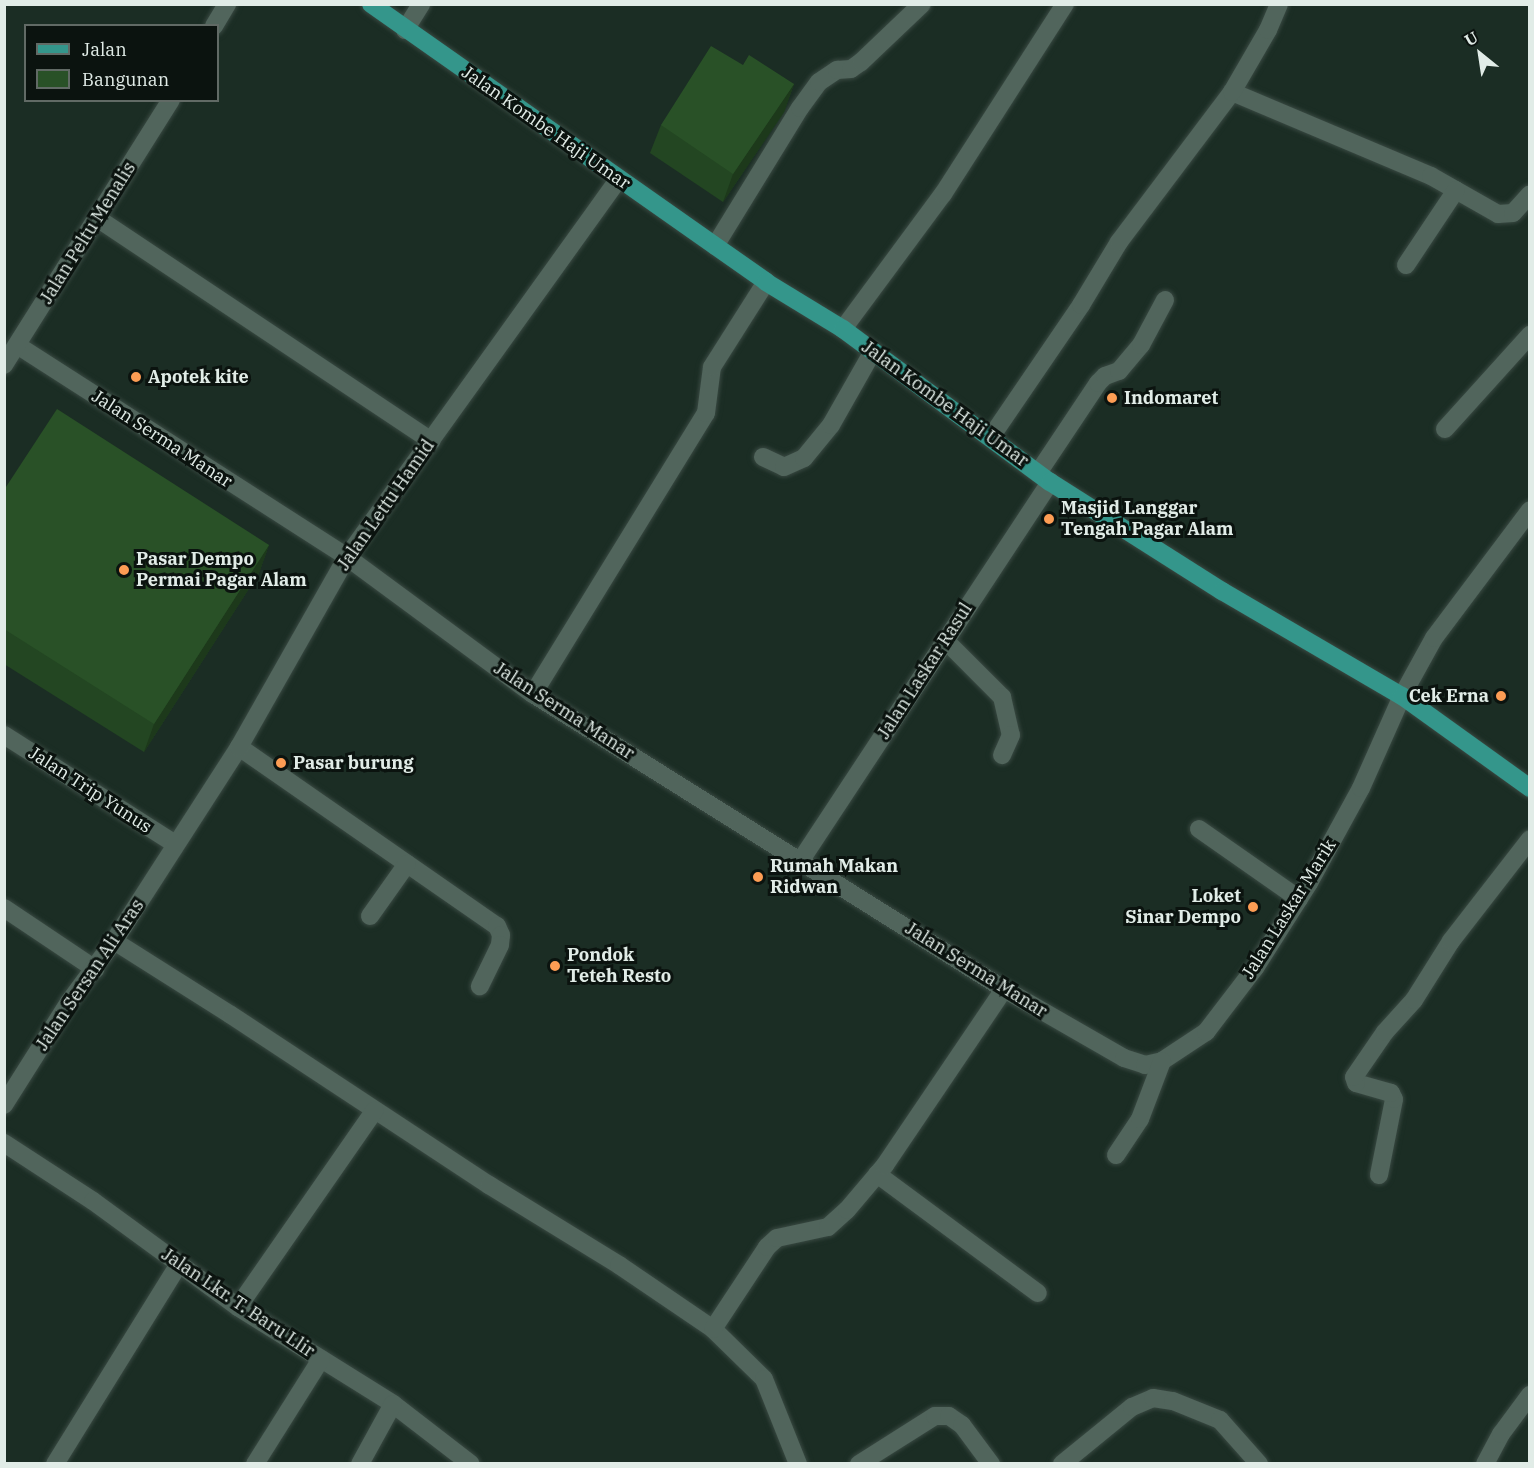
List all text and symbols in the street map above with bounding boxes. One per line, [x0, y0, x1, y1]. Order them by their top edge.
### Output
legend [24, 24, 219, 102]
north arrow [1450, 24, 1510, 84]
text: U [1461, 27, 1481, 50]
text: Jalan [82, 38, 127, 61]
street label: Jalan Kombe Haji Umar [458, 62, 634, 194]
text: Bangunan [82, 68, 169, 91]
street label: Jalan Peltu Menalis [36, 158, 140, 308]
street label: Jalan Kombe Haji Umar [857, 336, 1033, 472]
place label: Apotek kite [148, 366, 249, 388]
marker: Apotek kite [129, 370, 143, 384]
street label: Jalan Serma Manar [88, 386, 236, 492]
place label: Indomaret [1124, 387, 1218, 409]
marker: Indomaret [1105, 391, 1119, 405]
street label: Jalan Lettu Hamid [333, 435, 439, 575]
place label: Masjid Langgar Tengah Pagar Alam [1061, 498, 1234, 540]
marker: Masjid Langgar Tengah Pagar Alam [1042, 512, 1056, 526]
place label: Pasar Dempo Permai Pagar Alam [136, 549, 307, 592]
marker: Pasar Dempo Permai Pagar Alam [117, 563, 131, 577]
street label: Jalan Laskar Rasul [873, 599, 977, 743]
street label: Jalan Serma Manar [490, 658, 638, 764]
place label: Cek Erna [1409, 685, 1489, 707]
marker: Cek Erna [1494, 689, 1508, 703]
street label: Jalan Trip Yunus [24, 742, 156, 838]
place label: Pasar burung [293, 752, 414, 774]
marker: Pasar burung [274, 756, 288, 770]
street label: Jalan Laskar Marik [1237, 835, 1341, 983]
place label: Rumah Makan Ridwan [770, 856, 898, 898]
marker: Rumah Makan Ridwan [751, 870, 765, 884]
place label: Loket Sinar Dempo [1125, 886, 1241, 928]
street label: Jalan Sersan Ali Aras [31, 895, 149, 1055]
marker: Loket Sinar Dempo [1246, 900, 1260, 914]
street label: Jalan Serma Manar [901, 918, 1051, 1022]
place label: Pondok Teteh Resto [567, 945, 671, 988]
marker: Pondok Teteh Resto [548, 959, 562, 973]
street label: Jalan Lkr. T. Baru Llir [157, 1244, 319, 1362]

